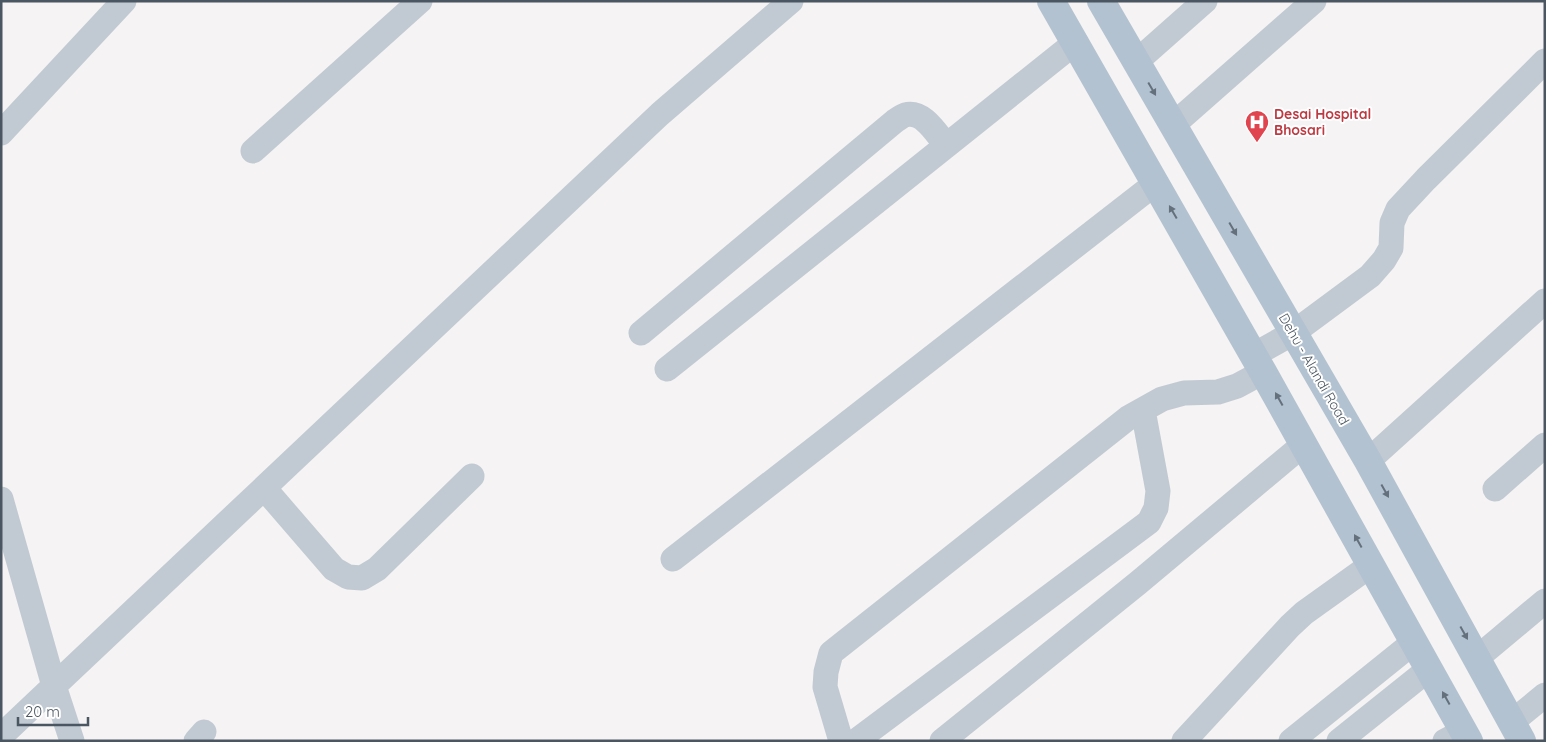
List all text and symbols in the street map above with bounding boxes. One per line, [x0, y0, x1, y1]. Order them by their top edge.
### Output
one-way arrow [1147, 82, 1156, 95]
place label: Desai Hospital Bhosari [1274, 105, 1371, 139]
hospital icon: Desai Hospital Bhosari [1244, 109, 1270, 143]
one-way arrow [1168, 205, 1177, 219]
one-way arrow [1229, 223, 1238, 236]
street label: Dehu - Alandi Road [1275, 310, 1353, 428]
one-way arrow [1274, 392, 1283, 406]
one-way arrow [1380, 485, 1389, 498]
one-way arrow [1354, 534, 1362, 548]
one-way arrow [1459, 627, 1468, 640]
one-way arrow [1441, 692, 1450, 705]
scale bar [18, 694, 88, 726]
text: 20 m [25, 702, 60, 721]

